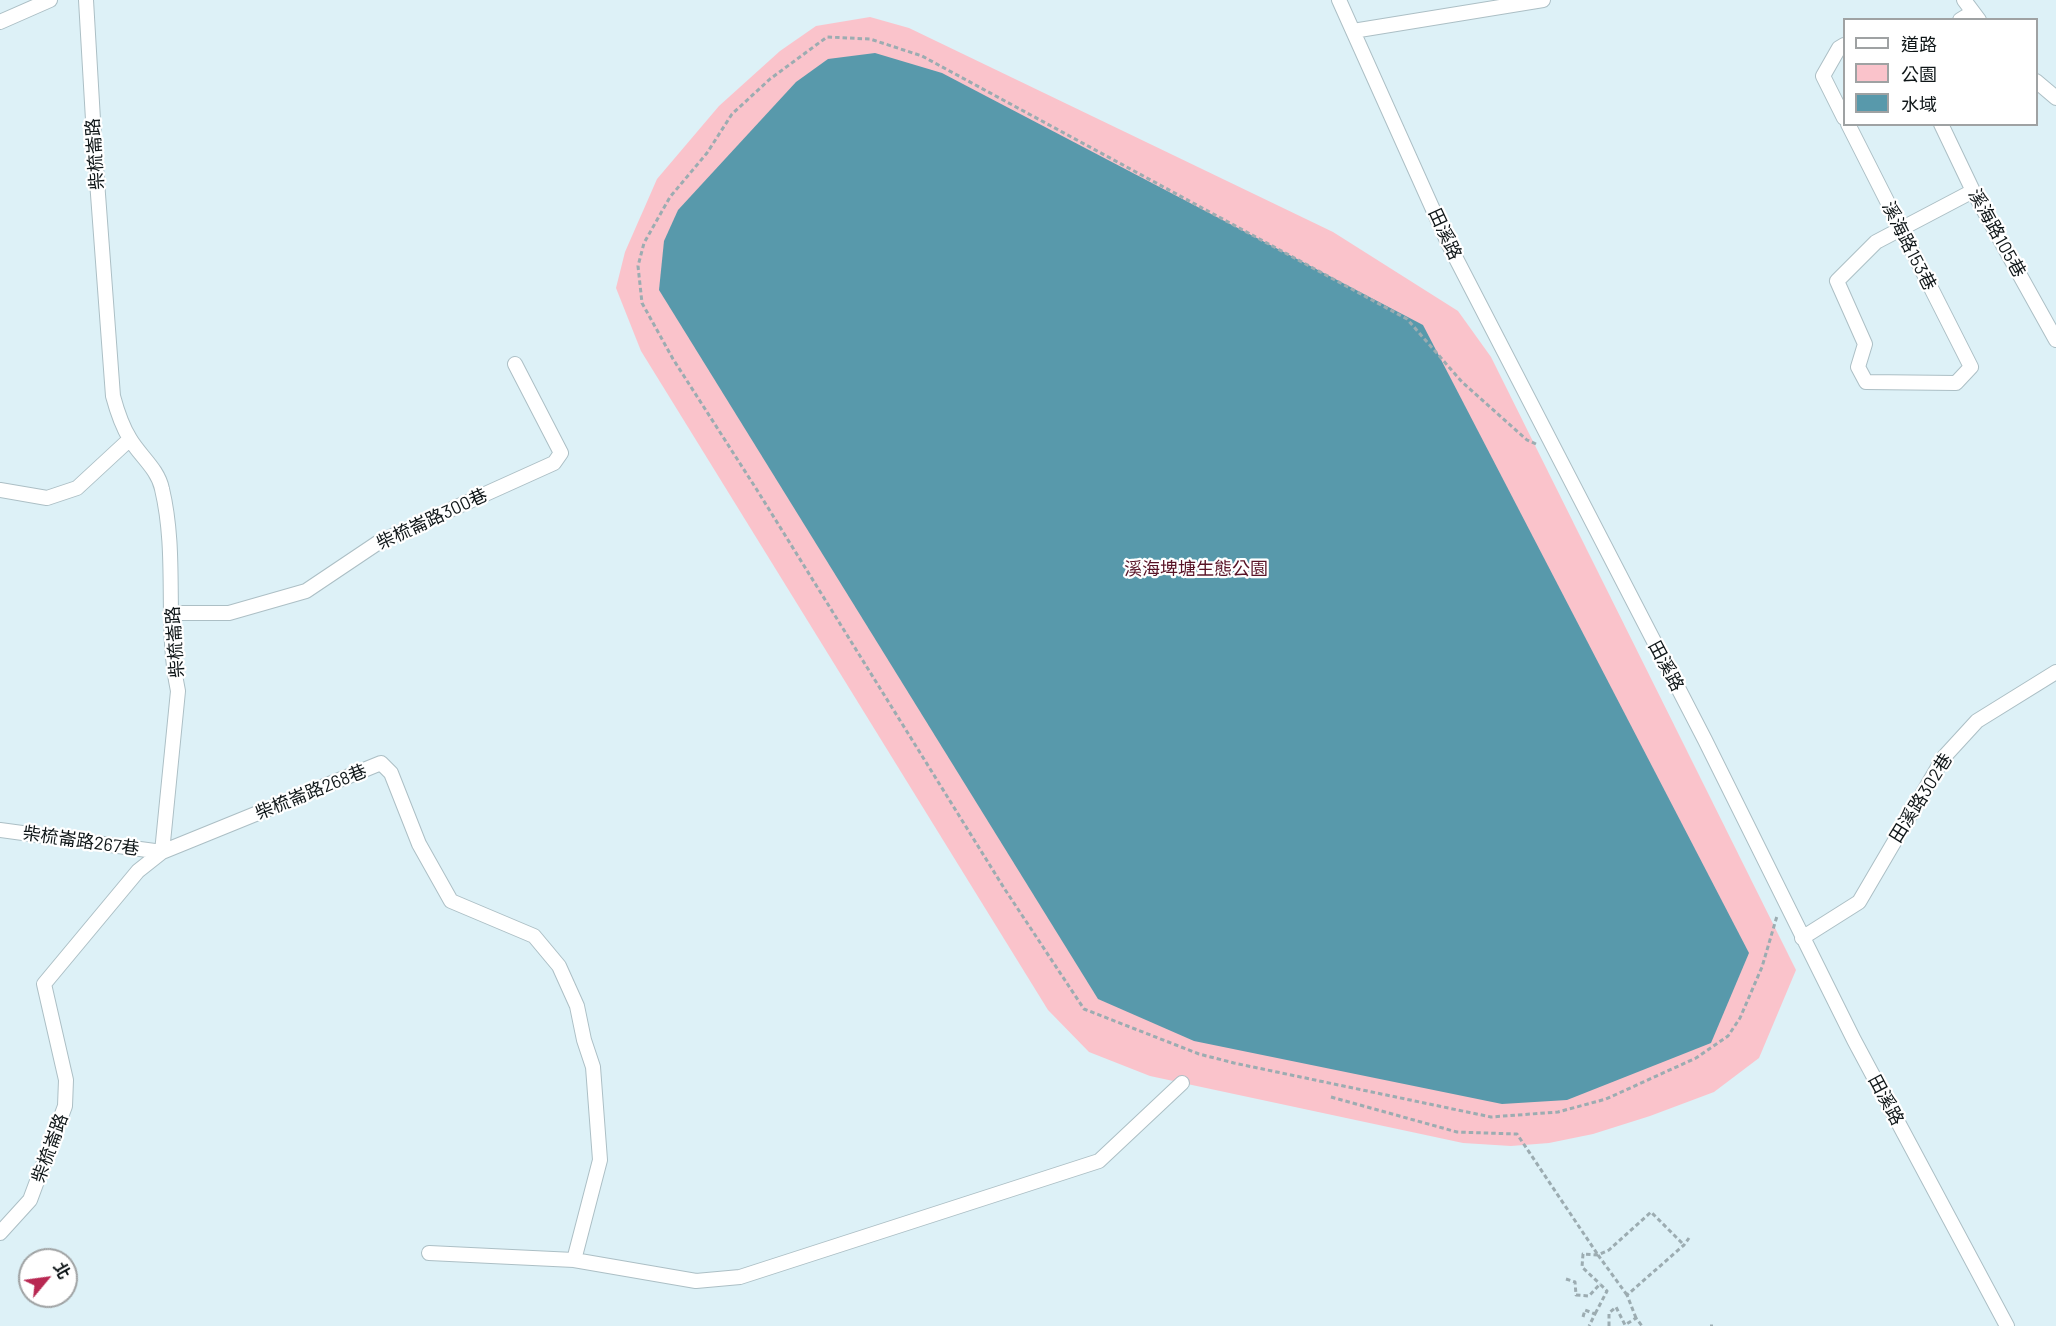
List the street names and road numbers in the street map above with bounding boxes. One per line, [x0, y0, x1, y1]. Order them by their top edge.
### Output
street label: 柴梳崙路 [82, 117, 108, 191]
street label: 溪海路105巷 [1964, 185, 2030, 281]
street label: 溪海路153巷 [1877, 198, 1941, 294]
street label: 田溪路 [1424, 205, 1466, 263]
street label: 柴梳崙路300巷 [373, 484, 491, 554]
street label: 柴梳崙路 [162, 605, 188, 679]
street label: 田溪路 [1644, 637, 1688, 695]
street label: 田溪路302巷 [1885, 749, 1957, 847]
street label: 柴梳崙路268巷 [252, 760, 370, 824]
street label: 柴梳崙路267巷 [21, 822, 141, 860]
street label: 田溪路 [1864, 1071, 1908, 1129]
street label: 柴梳崙路 [28, 1110, 72, 1186]

